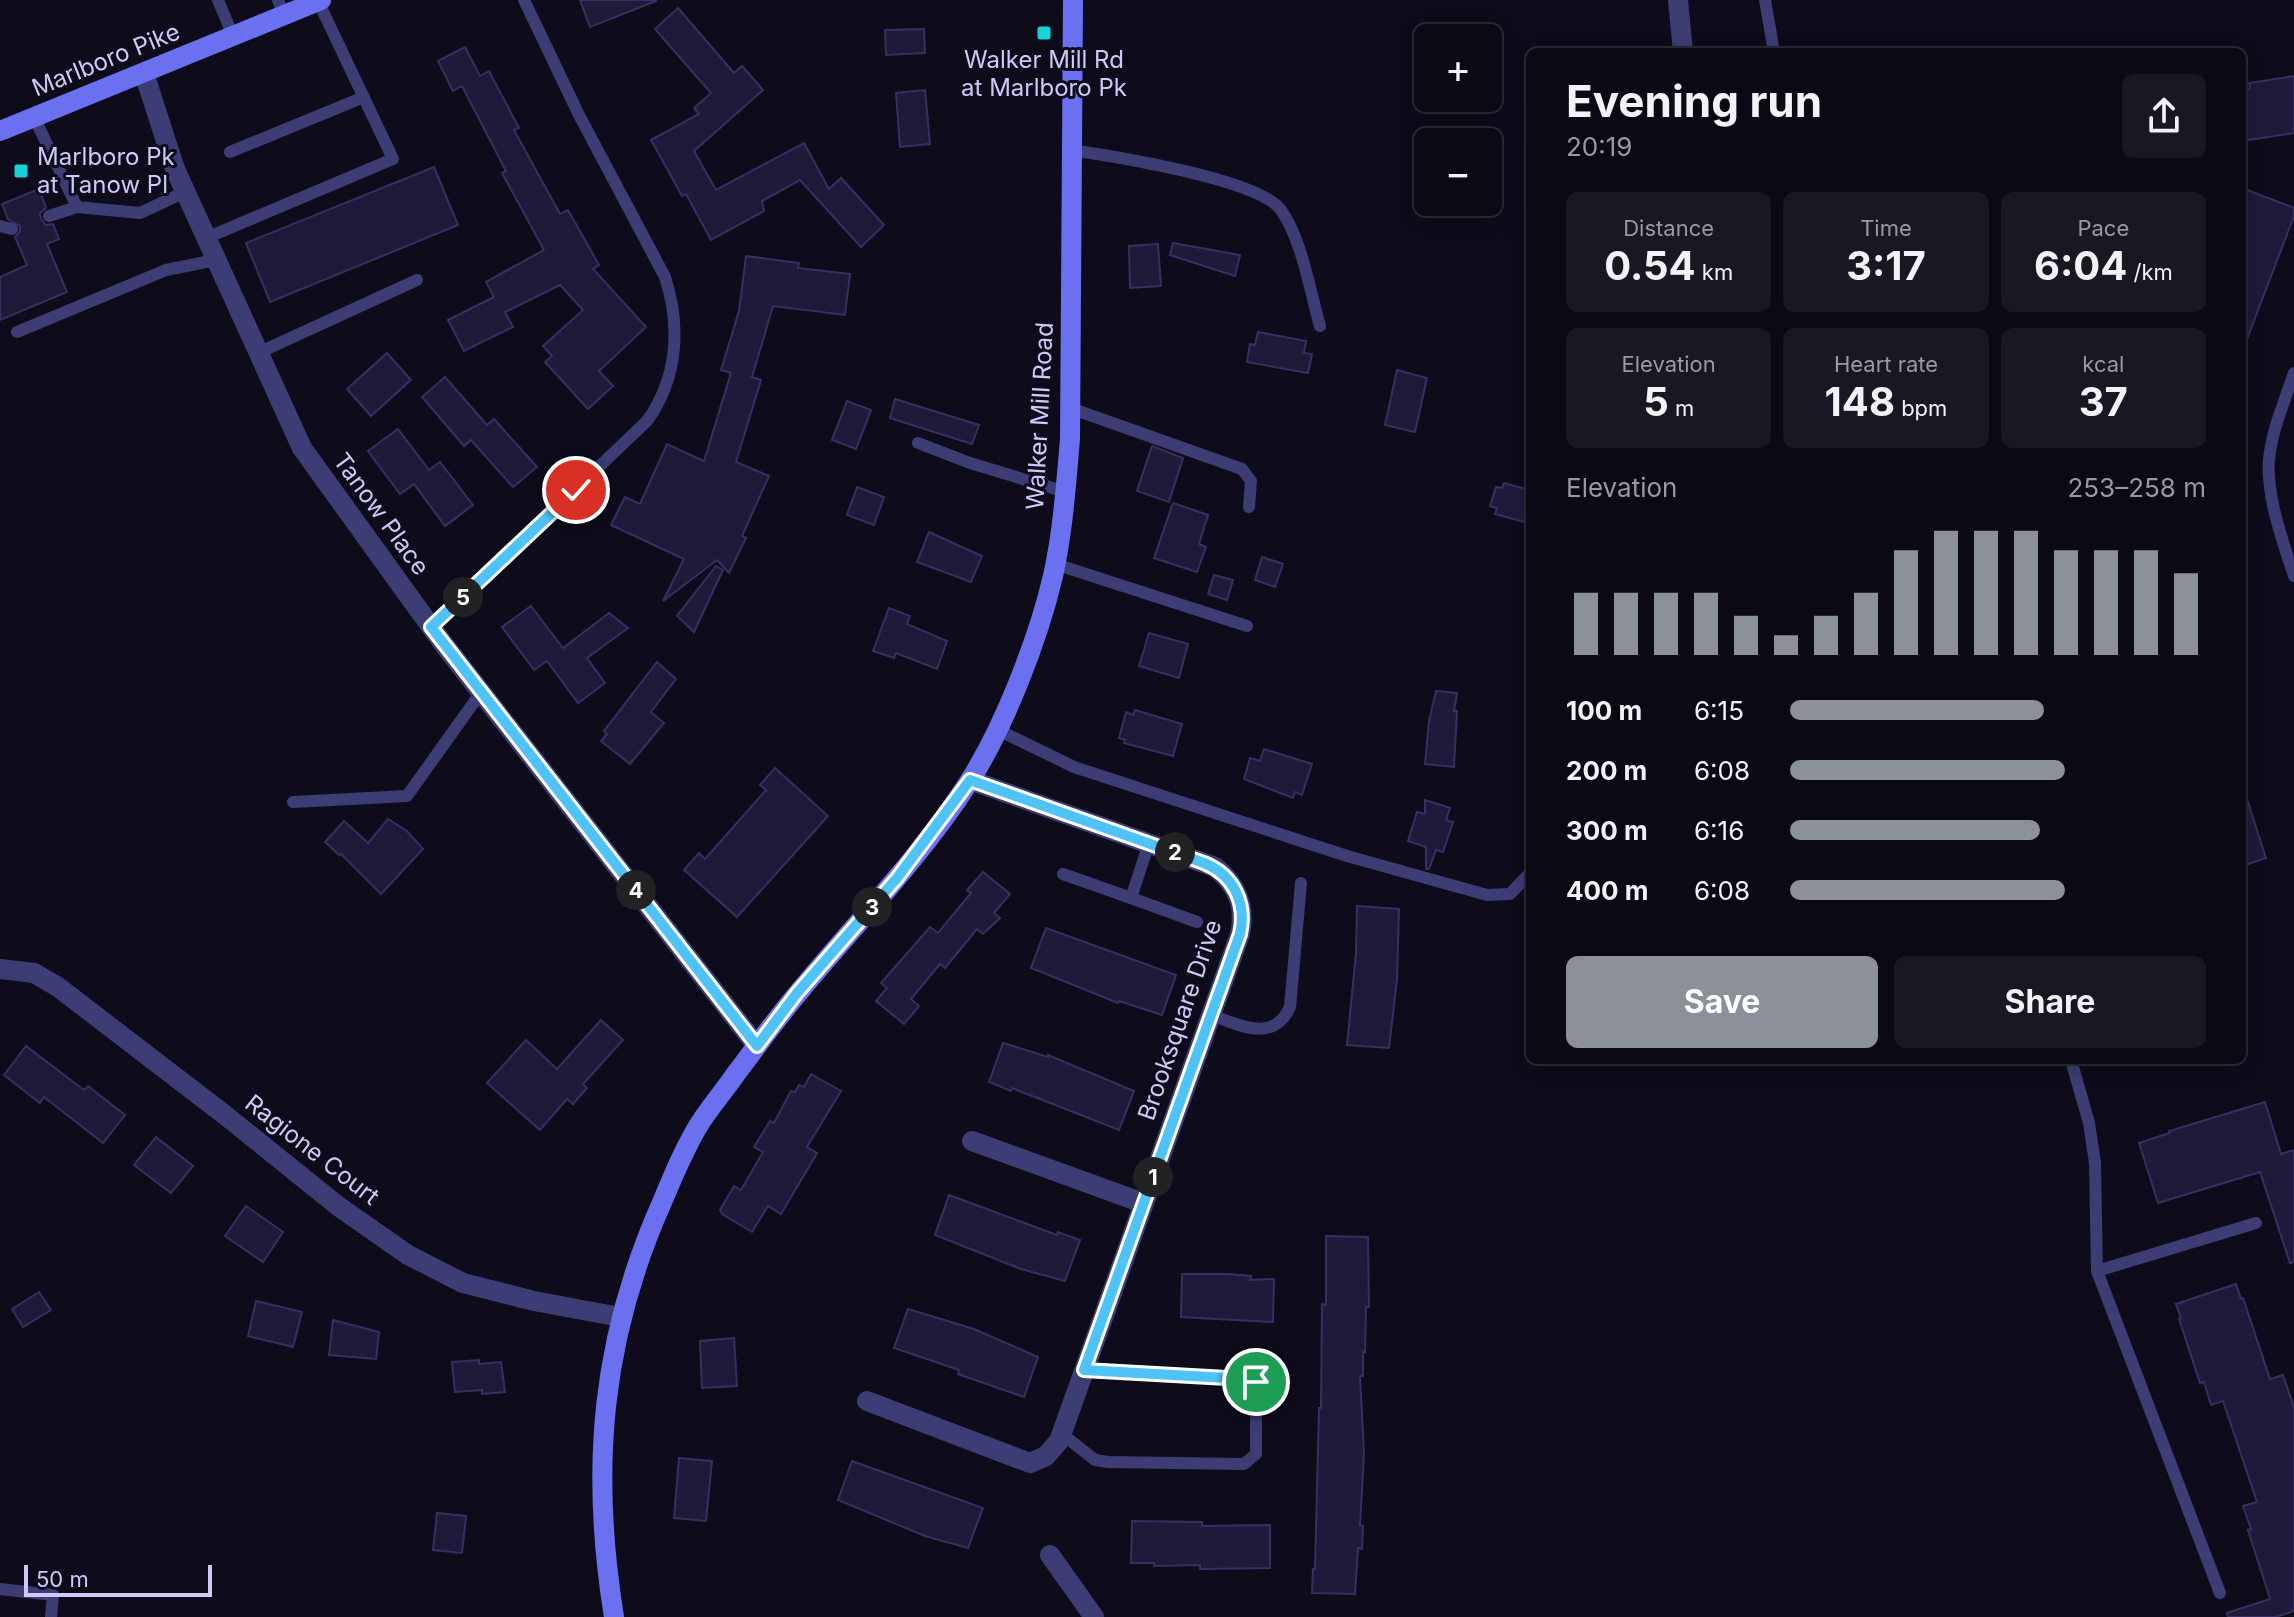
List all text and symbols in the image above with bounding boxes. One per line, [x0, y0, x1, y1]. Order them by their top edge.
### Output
street label: Marlboro Pike [28, 17, 184, 102]
marker: Walker Mill Rd at Marlboro Pk [1035, 24, 1053, 42]
map controls [1414, 24, 1502, 216]
button: + [1414, 24, 1502, 112]
place label: Walker Mill Rd at Marlboro Pk [961, 45, 1127, 102]
text: Evening run [1566, 74, 1822, 128]
button: share [2122, 74, 2206, 158]
button: − [1414, 128, 1502, 216]
text: 20:19 [1566, 131, 1632, 162]
place label: Marlboro Pk at Tanow Pl [37, 142, 175, 199]
marker: Marlboro Pk at Tanow Pl [12, 162, 30, 180]
text: Distance [1623, 215, 1714, 241]
text: Time [1860, 215, 1912, 241]
text: Pace [2077, 215, 2129, 241]
text: 0.54 [1604, 241, 1696, 290]
text: 3:17 [1846, 241, 1926, 290]
text: 6:04 [2034, 241, 2127, 290]
text: km [1696, 259, 1733, 285]
text: /km [2127, 259, 2173, 285]
street label: Walker Mill Road [1020, 321, 1059, 511]
text: Elevation [1622, 351, 1716, 377]
text: Heart rate [1834, 351, 1938, 377]
text: kcal [2082, 351, 2124, 377]
text: 5 [1643, 377, 1669, 426]
text: 148 [1825, 377, 1895, 426]
text: 37 [2079, 377, 2128, 426]
text: m [1669, 395, 1694, 421]
text: bpm [1895, 395, 1947, 421]
street label: Tanow Place [327, 447, 435, 581]
pin [542, 456, 610, 524]
icon: check [554, 468, 598, 512]
text: Elevation [1566, 472, 1677, 503]
text: 253–258 m [2067, 472, 2206, 503]
pin: 5 [443, 577, 483, 617]
text: 5 [456, 584, 470, 610]
text: 100 m [1566, 695, 1642, 726]
text: 6:15 [1694, 695, 1744, 726]
text: 200 m [1566, 755, 1647, 786]
text: 6:08 [1694, 755, 1750, 786]
text: 300 m [1566, 815, 1648, 846]
text: 6:16 [1694, 815, 1744, 846]
pin: 2 [1155, 832, 1195, 872]
text: 2 [1168, 839, 1182, 865]
pin: 4 [616, 870, 656, 910]
text: 400 m [1566, 875, 1649, 906]
text: 6:08 [1694, 875, 1750, 906]
text: 4 [629, 877, 643, 903]
pin: 3 [852, 887, 892, 927]
text: 3 [865, 894, 879, 920]
street label: Brooksquare Drive [1132, 916, 1227, 1124]
button: Save [1566, 956, 1878, 1048]
button: Share [1894, 956, 2206, 1048]
street label: Ragione Court [240, 1088, 385, 1211]
pin: 1 [1133, 1157, 1173, 1197]
text: 1 [1148, 1164, 1158, 1190]
pin [1222, 1348, 1290, 1416]
icon: arrive [1234, 1360, 1278, 1404]
scale bar [24, 1561, 212, 1597]
text: 50 m [36, 1566, 89, 1592]

